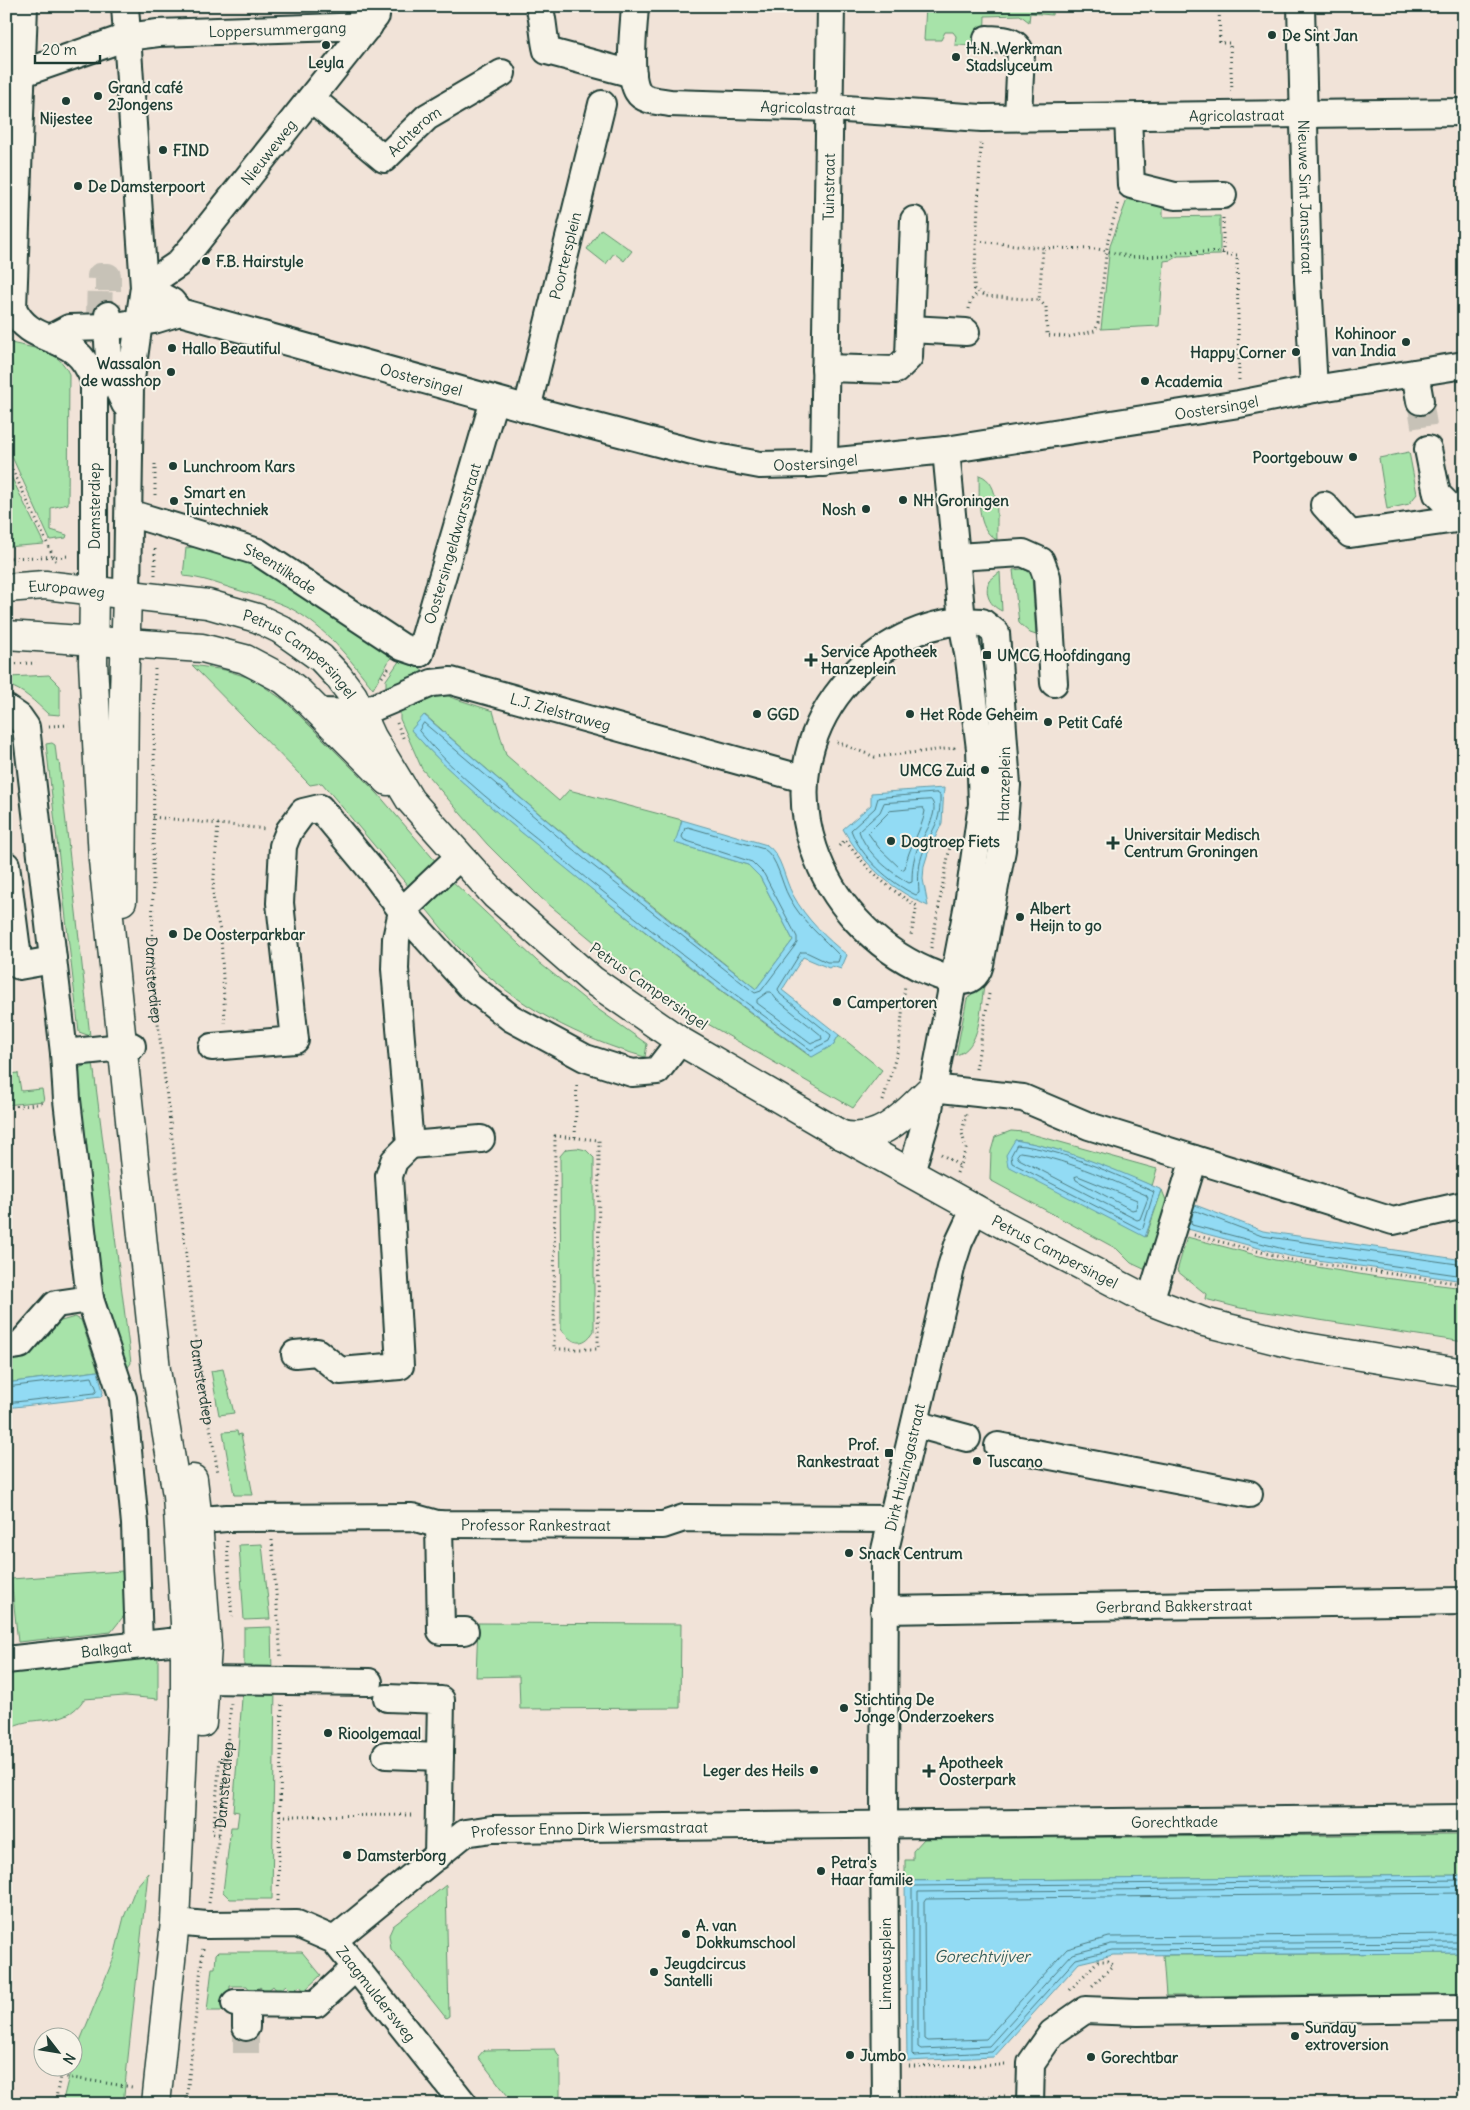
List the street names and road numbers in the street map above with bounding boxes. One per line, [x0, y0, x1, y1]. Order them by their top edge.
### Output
street label: Loppersummergang [208, 17, 347, 41]
street label: Agricolastraat [760, 96, 856, 119]
street label: Achterom [383, 102, 444, 160]
street label: Agricolastraat [1189, 105, 1285, 125]
street label: Nieuweweg [236, 115, 300, 189]
street label: Nieuwe Sint Jansstraat [1294, 119, 1317, 274]
street label: Tuinstraat [818, 153, 838, 221]
street label: Poortersplein [545, 209, 585, 301]
street label: Oostersingel [378, 359, 465, 400]
street label: Oostersingel [1173, 391, 1260, 424]
street label: Oostersingel [773, 450, 858, 474]
street label: Oostersingeldwarsstraat [419, 461, 485, 626]
street label: Damsterdiep [85, 463, 104, 549]
street label: Steentilkade [242, 539, 320, 598]
street label: Europaweg [28, 575, 106, 601]
street label: Petrus Campersingel [241, 605, 361, 702]
street label: L.J. Zielstraweg [508, 688, 613, 734]
street label: Hanzeplein [994, 746, 1014, 822]
street label: Damsterdiep [142, 936, 167, 1024]
street label: Petrus Campersingel [586, 938, 712, 1034]
street label: Petrus Campersingel [989, 1210, 1121, 1292]
street label: Damsterdiep [187, 1338, 219, 1426]
street label: Dirk Huizingastraat [880, 1402, 929, 1533]
street label: Professor Rankestraat [461, 1515, 611, 1534]
street label: Gerbrand Bakkerstraat [1095, 1595, 1253, 1616]
street label: Balkgat [80, 1637, 133, 1661]
street label: Damsterdiep [210, 1741, 237, 1829]
street label: Gorechtkade [1131, 1811, 1218, 1831]
street label: Professor Enno Dirk Wiersmastraat [470, 1817, 708, 1841]
street label: Linnaeusplein [876, 1917, 895, 2011]
street label: Zaagmuldersweg [333, 1942, 420, 2045]

